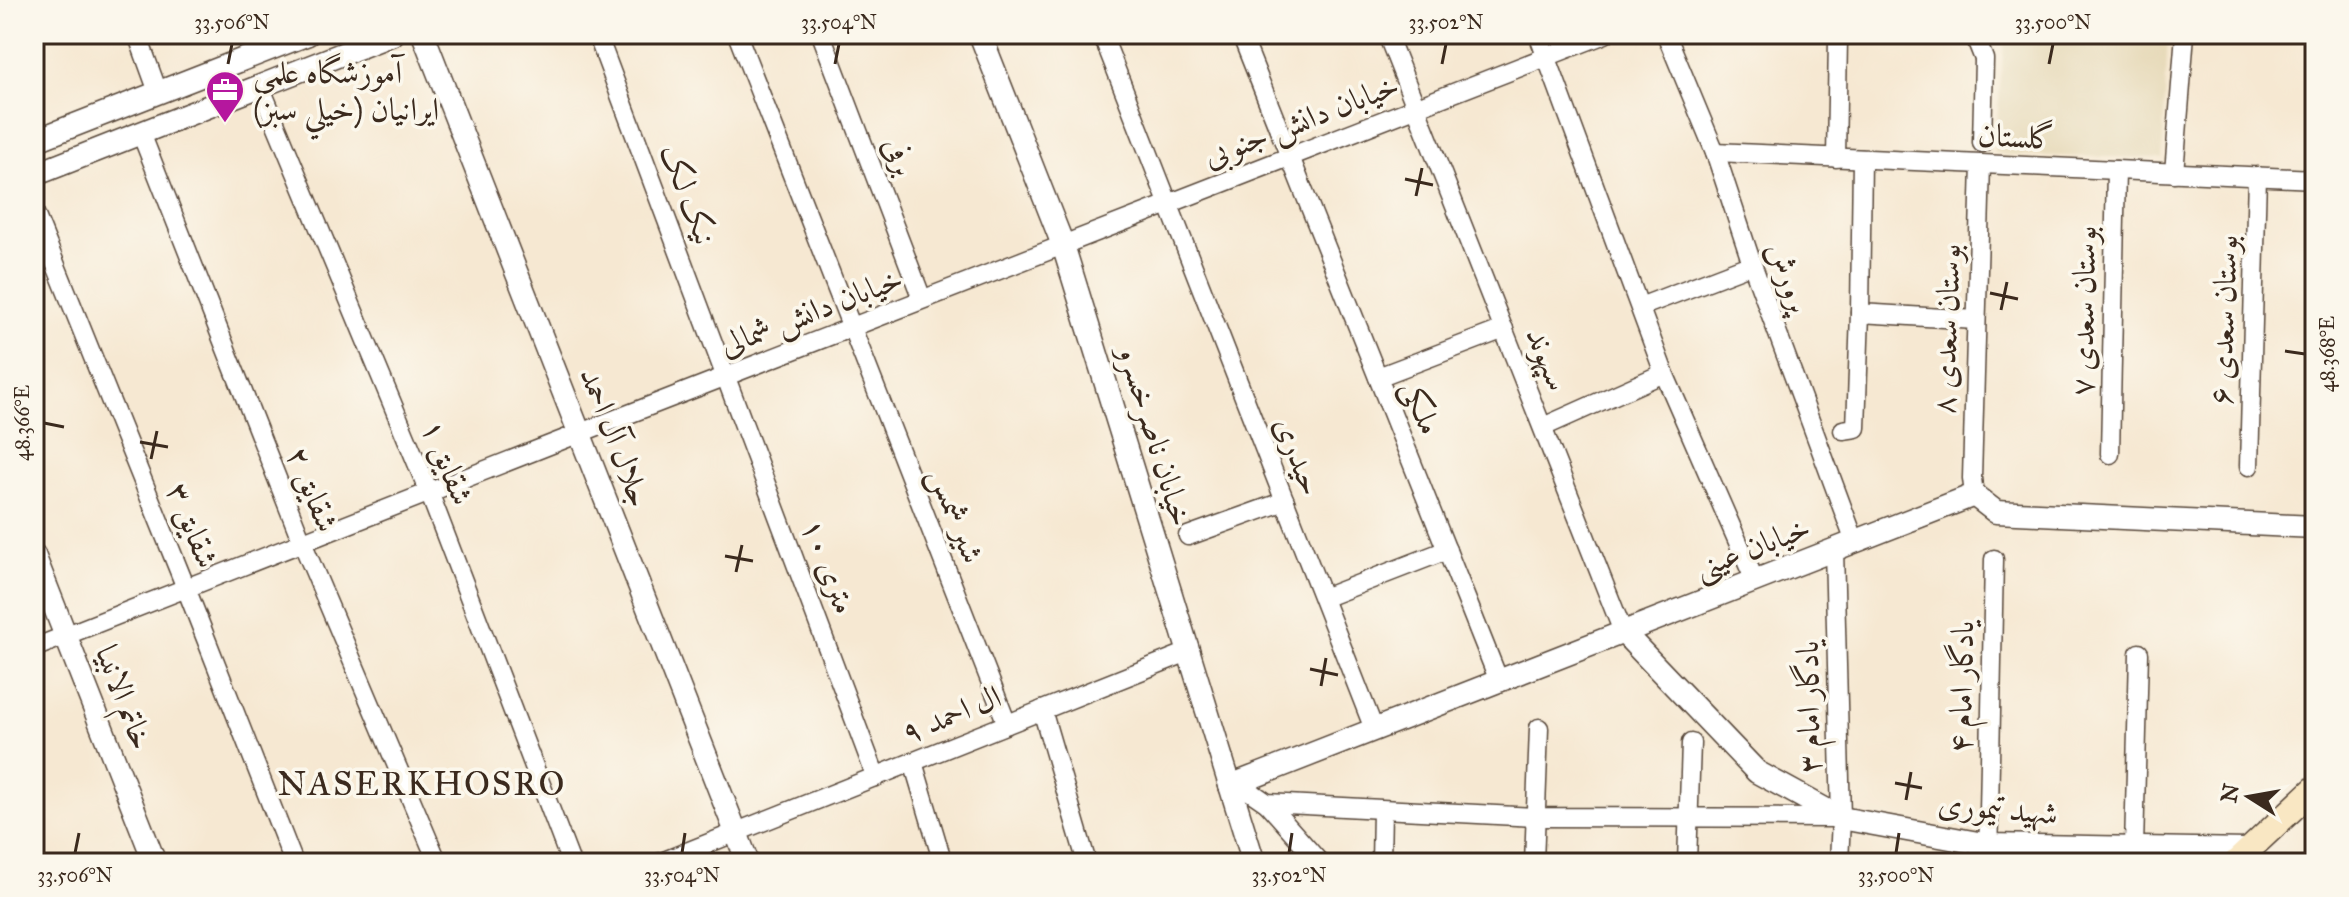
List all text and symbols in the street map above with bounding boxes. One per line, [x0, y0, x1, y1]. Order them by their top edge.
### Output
text: 33.506°N [194, 10, 270, 34]
text: 33.504°N [801, 10, 877, 34]
text: 33.502°N [1409, 10, 1483, 34]
text: 33.500°N [2015, 10, 2091, 34]
place label: آموزشگاه علمی ایرانیان (خيلي سبز) [253, 52, 439, 140]
street label: خیابان دانش جنوبی [1198, 65, 1406, 179]
office icon: آموزشگاه علمی ایرانیان (خيلي سبز) [204, 69, 246, 124]
street label: گلستان [1977, 115, 2055, 158]
street label: برفی [875, 131, 925, 181]
street label: نیک لک [652, 138, 726, 250]
street label: بوستان سعدی ۷ [2063, 225, 2104, 397]
street label: بوستان سعدی ۶ [2201, 234, 2246, 406]
street label: پرورش [1757, 236, 1820, 321]
street label: بوستان سعدی ۸ [1924, 243, 1969, 415]
street label: خیابان دانش شمالی [714, 259, 909, 366]
text: 48.368°E [2315, 316, 2339, 392]
street label: سپهوند [1515, 322, 1578, 397]
street label: خیابان ناصرخسرو [1108, 338, 1201, 531]
street label: جلال آل احمد [571, 362, 660, 512]
street label: ملکی [1392, 374, 1450, 441]
text: 48.366°E [10, 385, 34, 461]
street label: حیدری [1266, 411, 1331, 501]
street label: شقایق ۱ [413, 414, 482, 511]
street label: شقایق ۲ [278, 441, 347, 538]
street label: شیر شمس [919, 462, 993, 569]
street label: شقایق ۳ [158, 477, 227, 574]
street label: خیابان عینی [1689, 508, 1817, 590]
street label: ۱۰ متری [793, 513, 864, 619]
street label: یادگار امام ۴ [1941, 618, 1990, 754]
street label: یادگار امام ۳ [1788, 638, 1837, 774]
street label: خاتم الانبیا [79, 640, 162, 758]
street label: ال احمد ۹ [896, 677, 1007, 752]
north arrow [2209, 757, 2289, 837]
district label: NASERKHOSRO [277, 763, 567, 804]
text: N [2215, 781, 2245, 805]
street label: شهید تیموری [1936, 784, 2060, 834]
text: 33.506°N [37, 863, 113, 887]
text: 33.504°N [644, 863, 720, 887]
text: 33.502°N [1252, 863, 1326, 887]
text: 33.500°N [1858, 863, 1934, 887]

